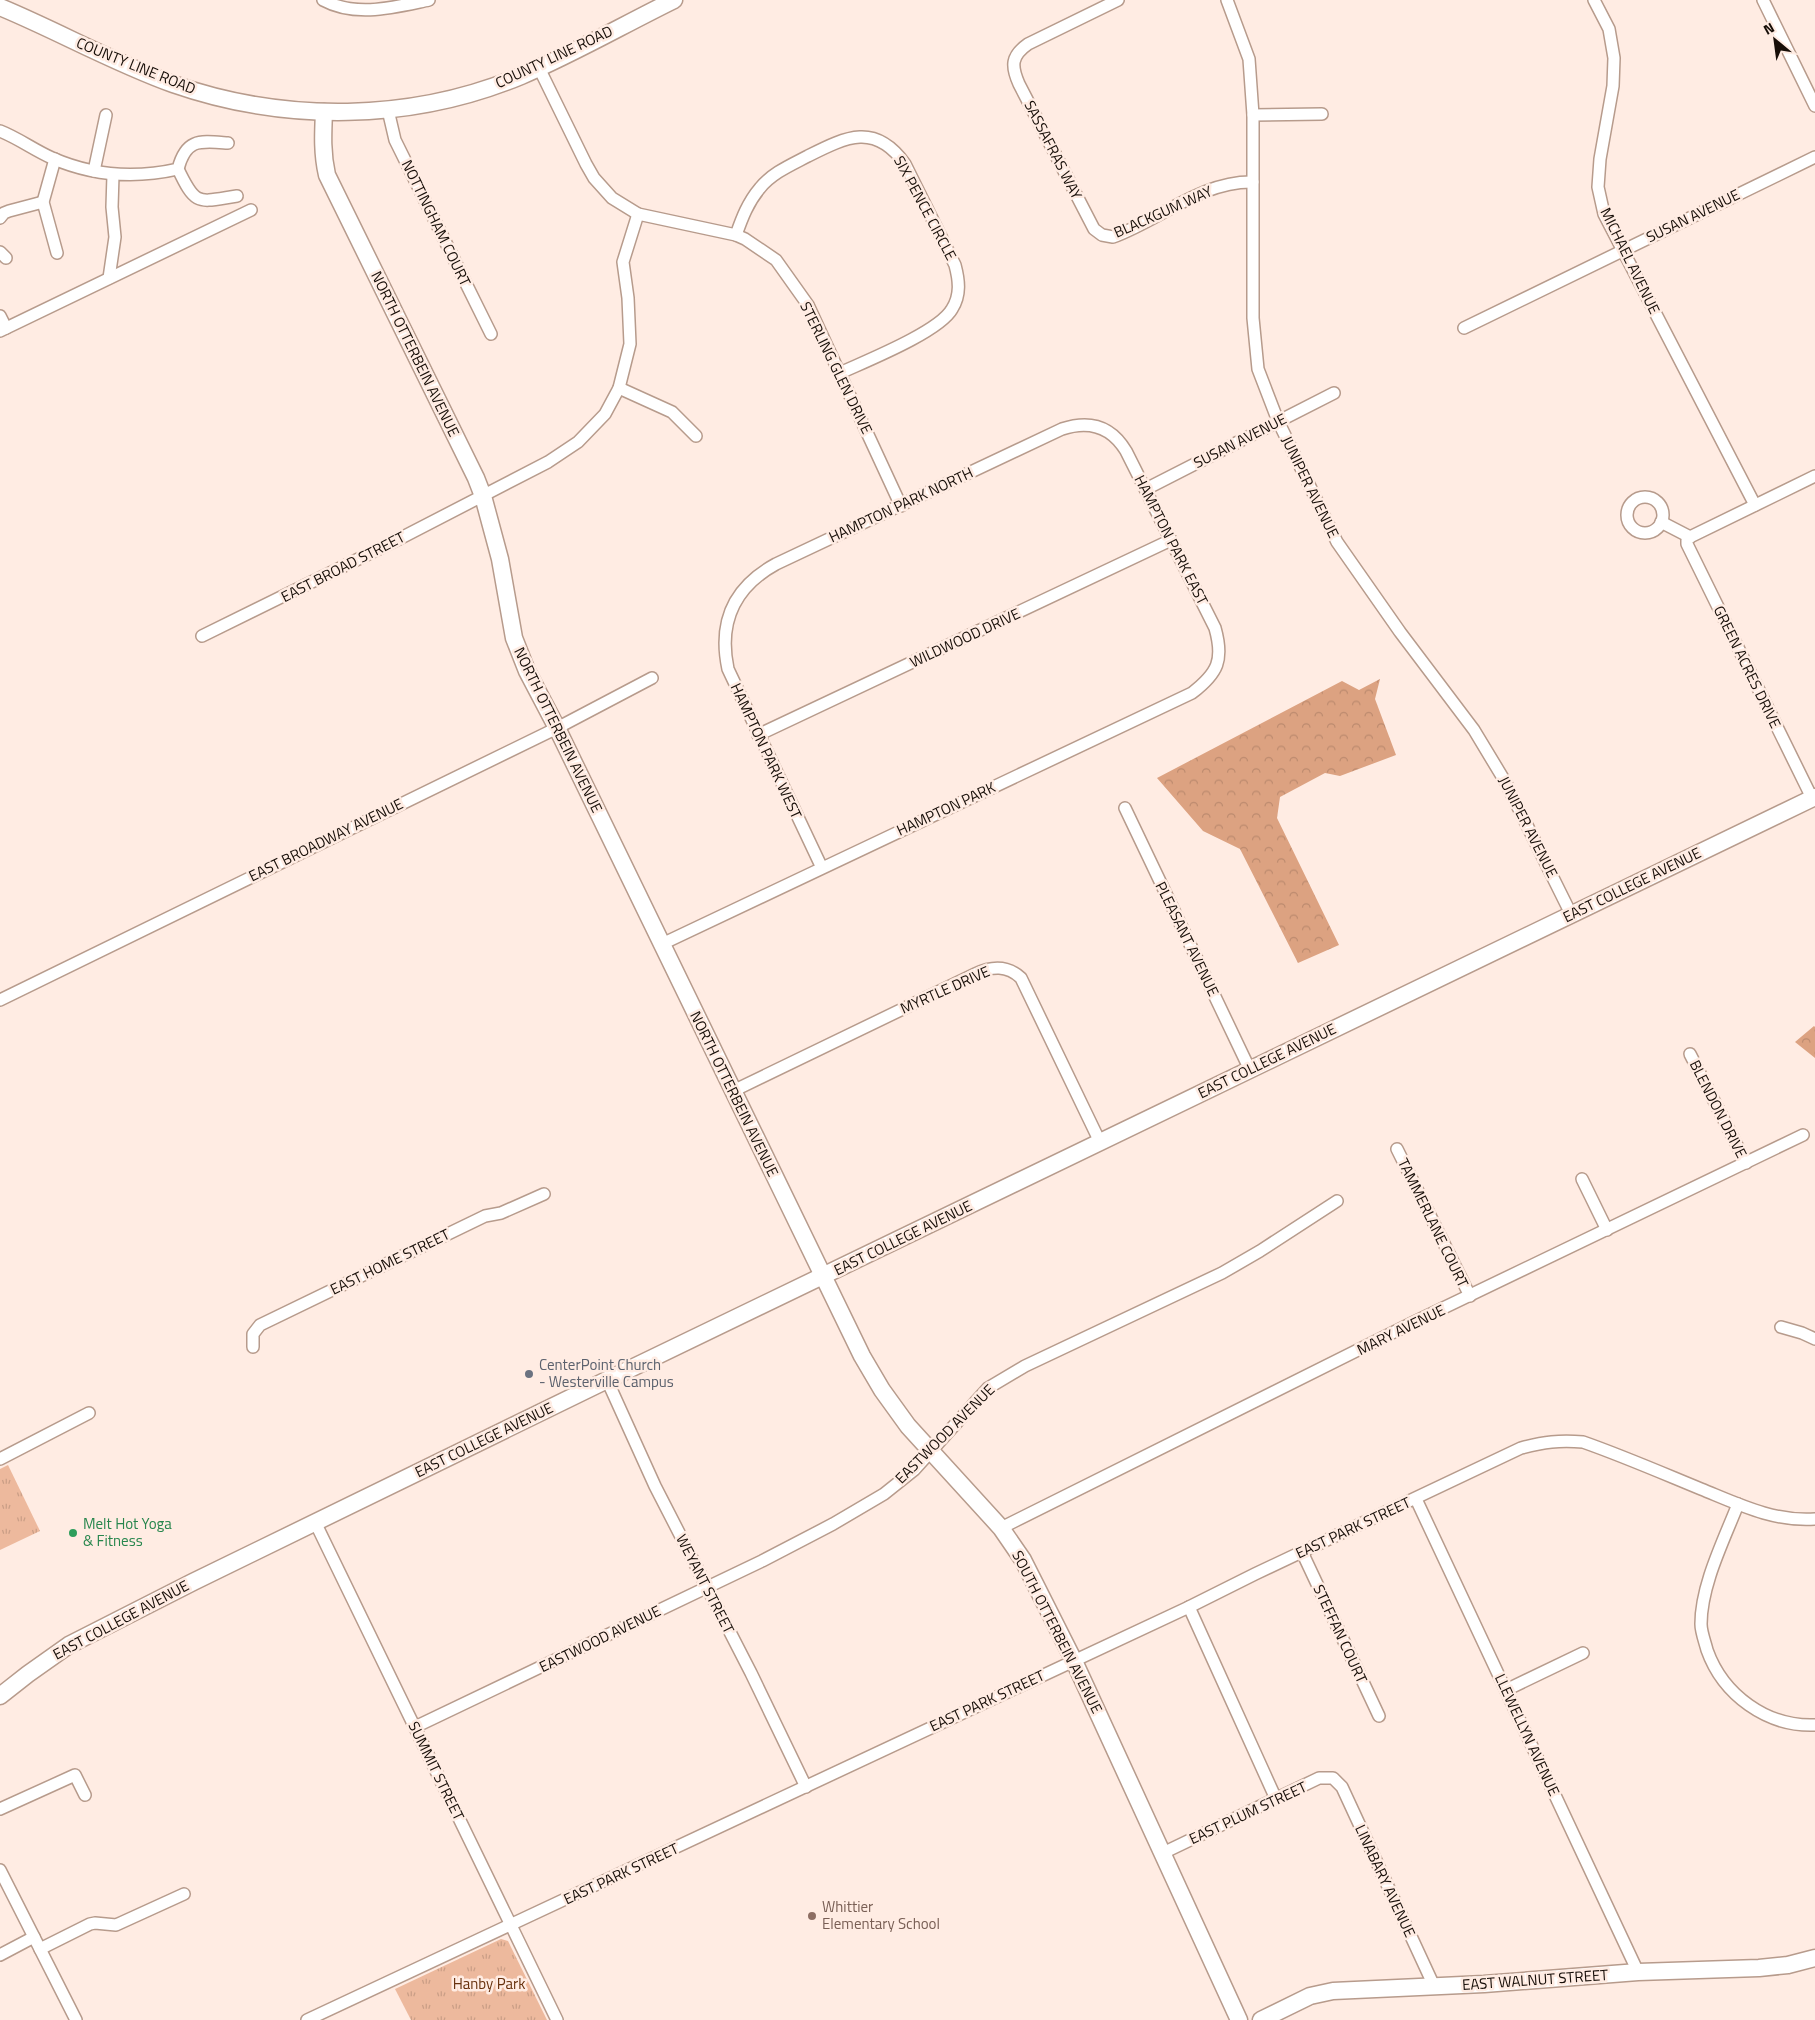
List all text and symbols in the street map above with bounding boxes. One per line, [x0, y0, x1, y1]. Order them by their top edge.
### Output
north arrow [1750, 15, 1800, 65]
text: N [1759, 17, 1778, 40]
street label: COUNTY LINE ROAD [491, 19, 616, 94]
street label: COUNTY LINE ROAD [73, 31, 199, 100]
street label: SASSAFRAS WAY [1019, 96, 1088, 203]
street label: SIX PENCE CIRCLE [888, 151, 963, 264]
street label: NOTTINGHAM COURT [396, 156, 477, 290]
street label: BLACKGUM WAY [1110, 180, 1216, 244]
street label: SUSAN AVENUE [1642, 183, 1744, 248]
street label: MICHAEL AVENUE [1595, 204, 1666, 318]
street label: NORTH OTTERBEIN AVENUE [365, 267, 466, 440]
street label: STERLING GLEN DRIVE [794, 298, 879, 438]
street label: SUSAN AVENUE [1189, 407, 1290, 474]
street label: JUNIPER AVENUE [1276, 432, 1345, 542]
street label: HAMPTON PARK NORTH [825, 461, 977, 548]
street label: HAMPTON PARK EAST [1129, 471, 1214, 609]
street label: EAST BROAD STREET [277, 525, 409, 608]
street label: WILDWOOD DRIVE [906, 602, 1024, 673]
street label: GREEN ACRES DRIVE [1708, 602, 1787, 732]
street label: NORTH OTTERBEIN AVENUE [508, 643, 609, 816]
street label: HAMPTON PARK WEST [725, 679, 808, 823]
street label: JUNIPER AVENUE [1493, 772, 1564, 882]
street label: HAMPTON PARK [893, 775, 999, 842]
street label: EAST BROADWAY AVENUE [245, 792, 407, 887]
street label: EAST COLLEGE AVENUE [1559, 841, 1705, 928]
street label: PLEASANT AVENUE [1150, 878, 1225, 1000]
street label: MYRTLE DRIVE [896, 960, 993, 1020]
street label: NORTH OTTERBEIN AVENUE [684, 1007, 785, 1180]
street label: EAST COLLEGE AVENUE [1194, 1017, 1340, 1104]
street label: BLENDON DRIVE [1684, 1056, 1753, 1162]
street label: TAMMERLANE COURT [1392, 1154, 1475, 1291]
street label: EAST COLLEGE AVENUE [830, 1194, 976, 1281]
street label: EAST HOME STREET [326, 1223, 454, 1300]
street label: MARY AVENUE [1353, 1298, 1449, 1361]
place label: CenterPoint Church - Westerville Campus [539, 1353, 674, 1393]
marker: CenterPoint Church - Westerville Campus [523, 1368, 535, 1380]
street label: EASTWOOD AVENUE [890, 1379, 1000, 1489]
street label: EAST COLLEGE AVENUE [411, 1396, 557, 1483]
street label: EAST PARK STREET [1291, 1491, 1414, 1564]
place label: Melt Hot Yoga & Fitness [83, 1512, 172, 1552]
marker: Melt Hot Yoga & Fitness [67, 1527, 79, 1539]
street label: WEYANT STREET [670, 1530, 740, 1638]
street label: SOUTH OTTERBEIN AVENUE [1006, 1546, 1109, 1717]
street label: EAST COLLEGE AVENUE [49, 1574, 193, 1665]
street label: STEFFAN COURT [1308, 1581, 1373, 1687]
street label: EASTWOOD AVENUE [535, 1599, 665, 1678]
street label: EAST PARK STREET [925, 1664, 1048, 1737]
street label: LLEWELLYN AVENUE [1489, 1670, 1566, 1800]
street label: SUMMIT STREET [403, 1717, 470, 1824]
street label: EAST PLUM STREET [1185, 1775, 1311, 1850]
street label: LINABARY AVENUE [1349, 1821, 1422, 1941]
street label: EAST PARK STREET [559, 1837, 682, 1910]
place label: Whittier Elementary School [822, 1895, 940, 1935]
marker: Whittier Elementary School [806, 1910, 818, 1922]
street label: EAST WALNUT STREET [1461, 1963, 1609, 1996]
park label: Hanby Park [453, 1972, 525, 1995]

